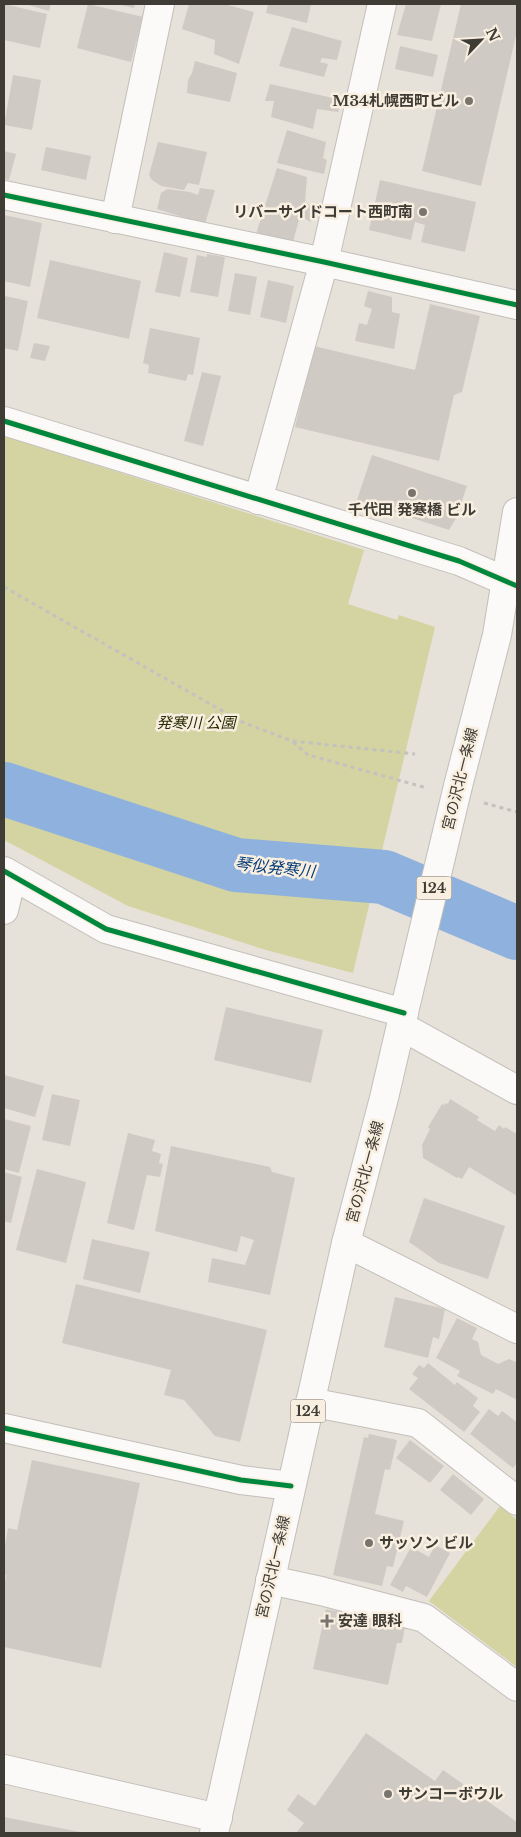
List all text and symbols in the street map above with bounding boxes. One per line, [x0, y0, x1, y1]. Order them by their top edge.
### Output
north arrow [456, 15, 506, 65]
text: N [482, 25, 504, 44]
place label: M34札幌西町ビル [332, 91, 459, 110]
marker: M34札幌西町ビル [463, 95, 475, 107]
place label: リバーサイドコート西町南 [233, 202, 413, 221]
marker: リバーサイドコート西町南 [417, 206, 429, 218]
marker: 千代田 発寒橋 ビル [406, 487, 418, 499]
place label: 千代田 発寒橋 ビル [348, 500, 476, 519]
park label: 発寒川 公園 [156, 713, 238, 732]
street label: 宮の沢北一条線 [438, 726, 481, 832]
water label: 琴似発寒川 [234, 853, 318, 881]
road number: 124 [416, 876, 452, 900]
street label: 宮の沢北一条線 [342, 1119, 387, 1225]
road number: 124 [290, 1400, 326, 1422]
street label: 宮の沢北一条線 [251, 1514, 294, 1620]
place label: サッソン ビル [379, 1533, 473, 1552]
marker: サッソン ビル [363, 1537, 375, 1549]
place label: 安達 眼科 [338, 1611, 402, 1630]
marker: 安達 眼科 [320, 1614, 334, 1628]
place label: サンコーボウル [398, 1784, 503, 1803]
marker: サンコーボウル [382, 1788, 394, 1800]

